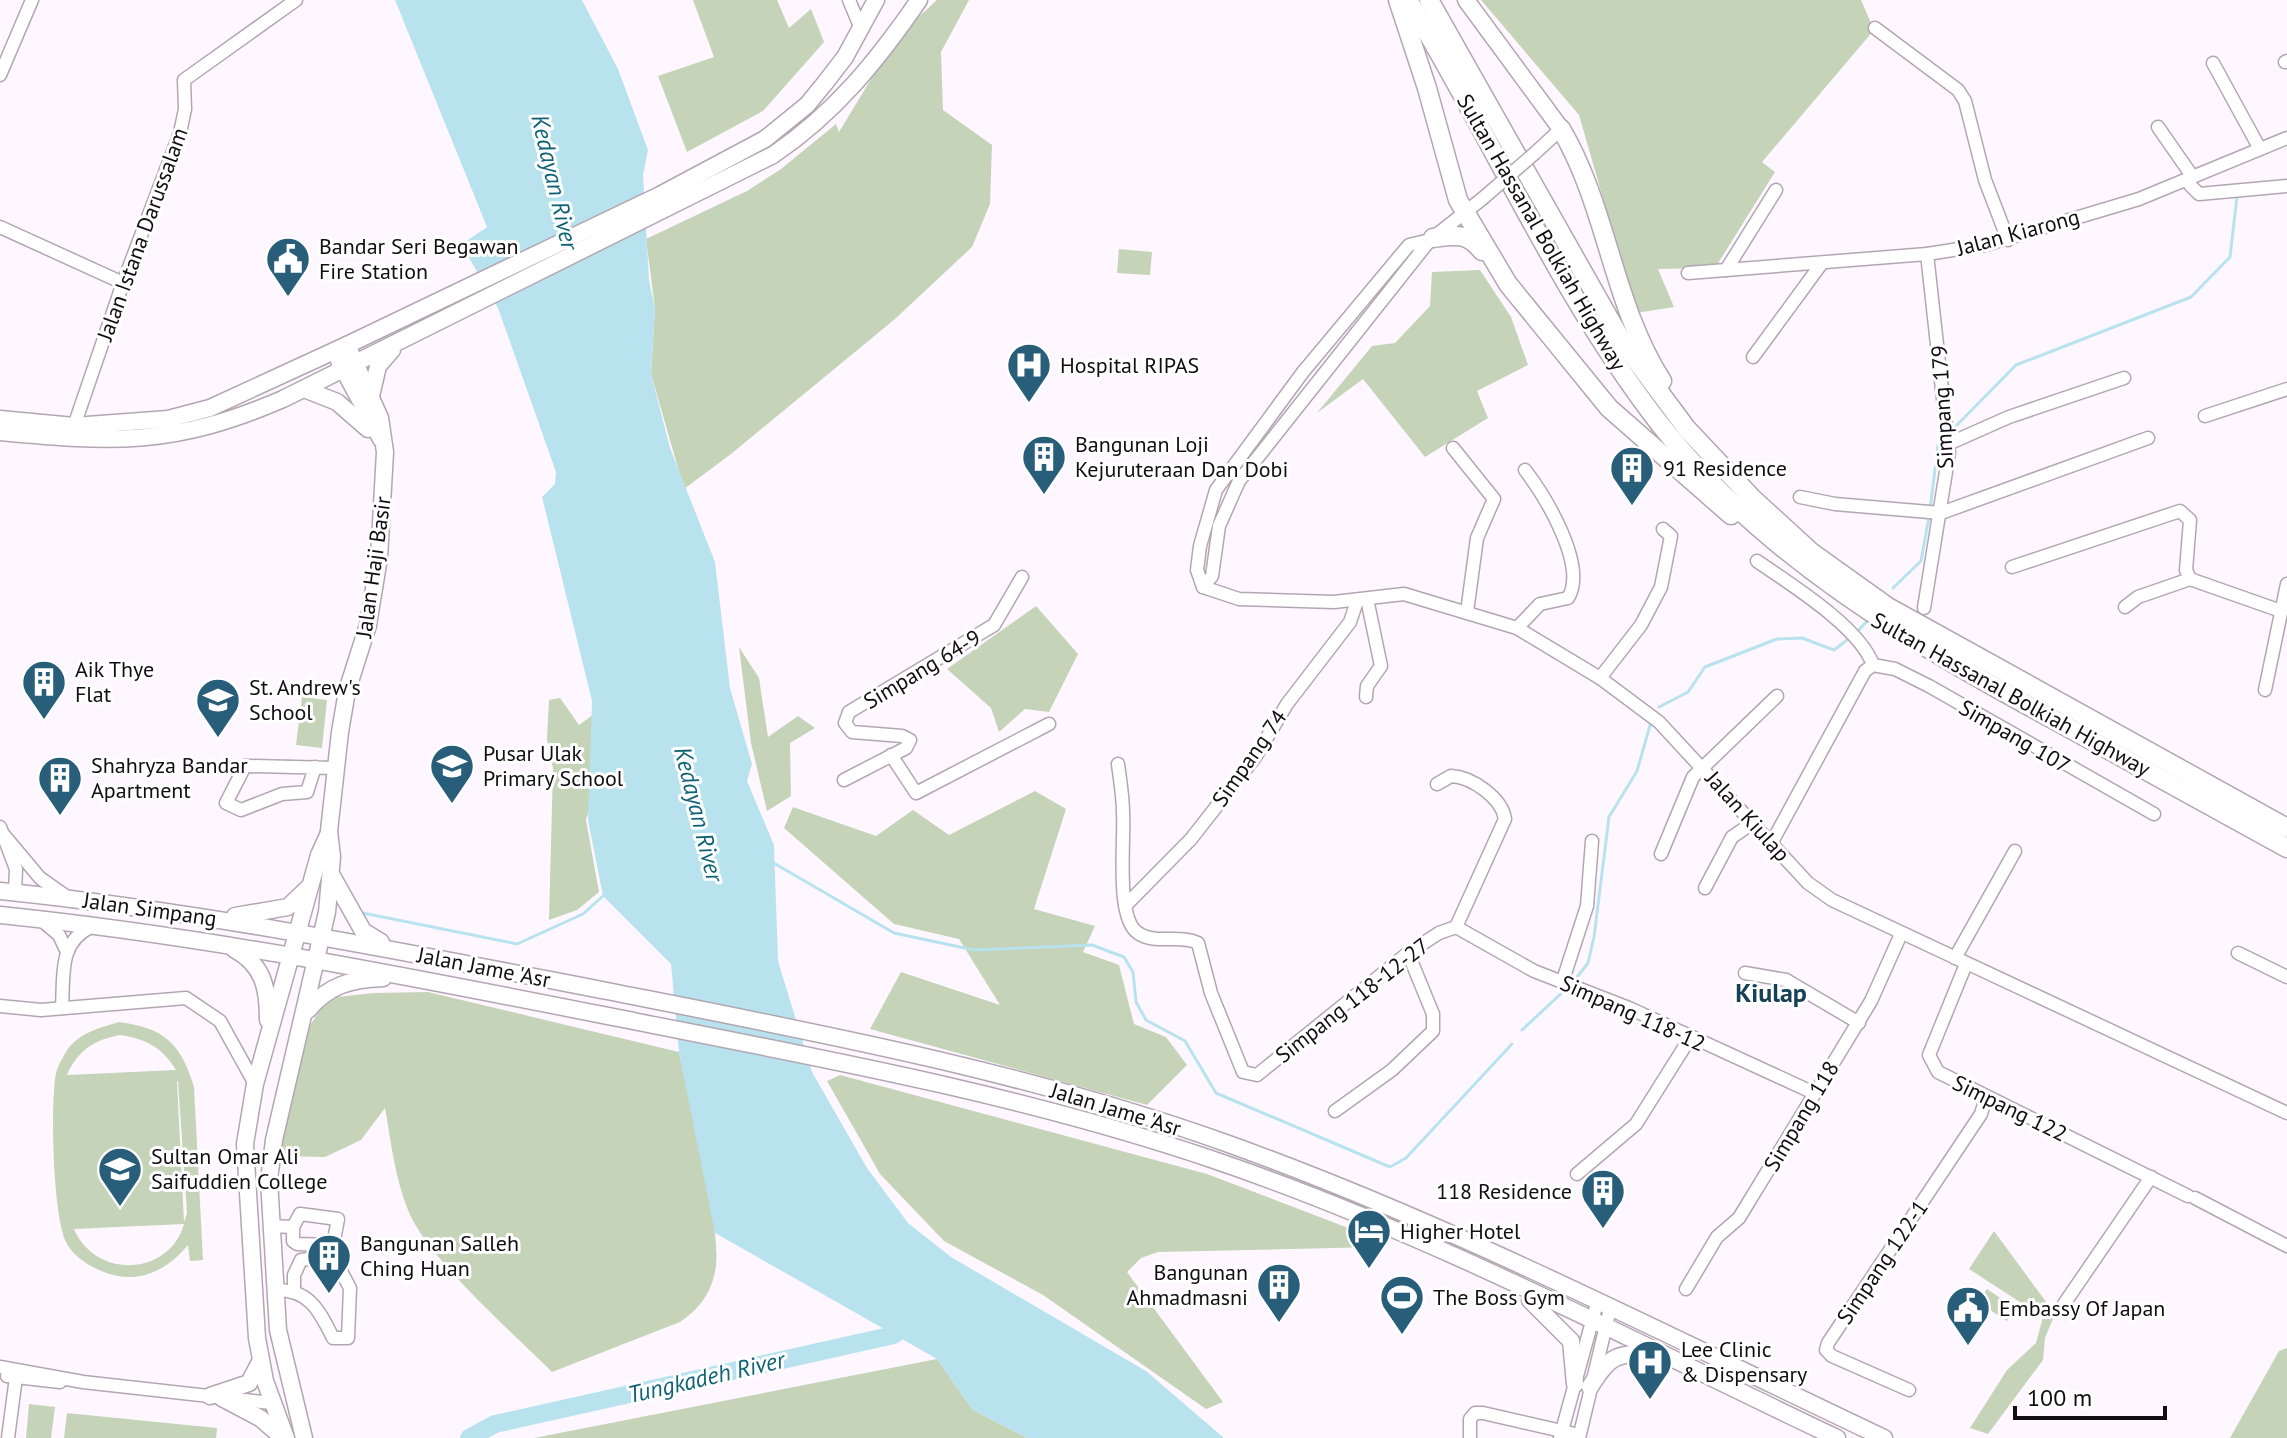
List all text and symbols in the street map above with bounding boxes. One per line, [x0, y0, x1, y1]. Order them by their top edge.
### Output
street label: Sultan Hassanal Bolkiah Highway [1451, 89, 1633, 376]
water label: Kedayan River [524, 111, 586, 255]
street label: Jalan Istana Darussalam [90, 124, 194, 345]
street label: Jalan Kiarong [1953, 202, 2082, 262]
place label: Bandar Seri Begawan Fire Station [319, 232, 519, 285]
public building icon: Bandar Seri Begawan Fire Station [264, 235, 312, 298]
hospital icon: Hospital RIPAS [1005, 341, 1053, 404]
street label: Simpang 179 [1925, 344, 1959, 470]
place label: Hospital RIPAS [1060, 351, 1199, 379]
place label: Bangunan Loji Kejuruteraan Dan Dobi [1075, 430, 1288, 483]
building icon: Bangunan Loji Kejuruteraan Dan Dobi [1020, 433, 1068, 496]
building icon: 91 Residence [1608, 444, 1656, 507]
place label: 91 Residence [1663, 454, 1787, 482]
street label: Jalan Haji Basir [349, 494, 397, 640]
street label: Sultan Hassanal Bolkiah Highway [1867, 605, 2156, 783]
street label: Simpang 64-9 [858, 623, 986, 715]
place label: Aik Thye Flat [75, 655, 154, 708]
building icon: Aik Thye Flat [20, 658, 68, 721]
place label: St. Andrew's School [249, 673, 361, 726]
school or university icon: St. Andrew's School [194, 676, 242, 739]
street label: Simpang 107 [1954, 693, 2076, 779]
street label: Simpang 74 [1205, 704, 1293, 812]
place label: Pusar Ulak Primary School [483, 739, 624, 792]
school or university icon: Pusar Ulak Primary School [428, 742, 476, 805]
water label: Kedayan River [667, 743, 731, 887]
place label: Shahryza Bandar Apartment [91, 751, 248, 804]
building icon: Shahryza Bandar Apartment [36, 754, 84, 817]
street label: Jalan Kiulap [1699, 764, 1796, 867]
street label: Jalan Simpang [80, 886, 219, 932]
street label: Simpang 118-12-27 [1269, 931, 1435, 1069]
street label: Jalan Jame 'Asr [414, 940, 553, 994]
street label: Simpang 118-12 [1556, 969, 1710, 1057]
district label: Kiulap [1735, 976, 1807, 1009]
street label: Simpang 118 [1757, 1056, 1845, 1176]
street label: Simpang 122 [1948, 1068, 2072, 1148]
street label: Jalan Jame 'Asr [1046, 1076, 1185, 1142]
place label: Sultan Omar Ali Saifuddien College [151, 1142, 327, 1195]
school or university icon: Sultan Omar Ali Saifuddien College [96, 1145, 144, 1208]
building icon: 118 Residence [1579, 1167, 1627, 1230]
place label: 118 Residence [1436, 1177, 1572, 1205]
street label: Simpang 122-1 [1830, 1195, 1934, 1329]
hotel icon: Higher Hotel [1345, 1207, 1393, 1270]
place label: Higher Hotel [1400, 1217, 1521, 1245]
place label: Bangunan Salleh Ching Huan [360, 1229, 519, 1282]
building icon: Bangunan Salleh Ching Huan [305, 1232, 353, 1295]
place label: Bangunan Ahmadmasni [1127, 1258, 1248, 1311]
building icon: Bangunan Ahmadmasni [1255, 1261, 1303, 1324]
sports icon: The Boss Gym [1378, 1273, 1426, 1336]
place label: The Boss Gym [1433, 1283, 1565, 1311]
public building icon: Embassy Of Japan [1944, 1284, 1992, 1347]
place label: Embassy Of Japan [1999, 1294, 2165, 1322]
place label: Lee Clinic & Dispensary [1681, 1335, 1808, 1388]
hospital icon: Lee Clinic & Dispensary [1626, 1338, 1674, 1401]
water label: Tungkadeh River [625, 1343, 790, 1410]
scale bar [2015, 1370, 2165, 1420]
text: 100 m [2027, 1382, 2092, 1413]

